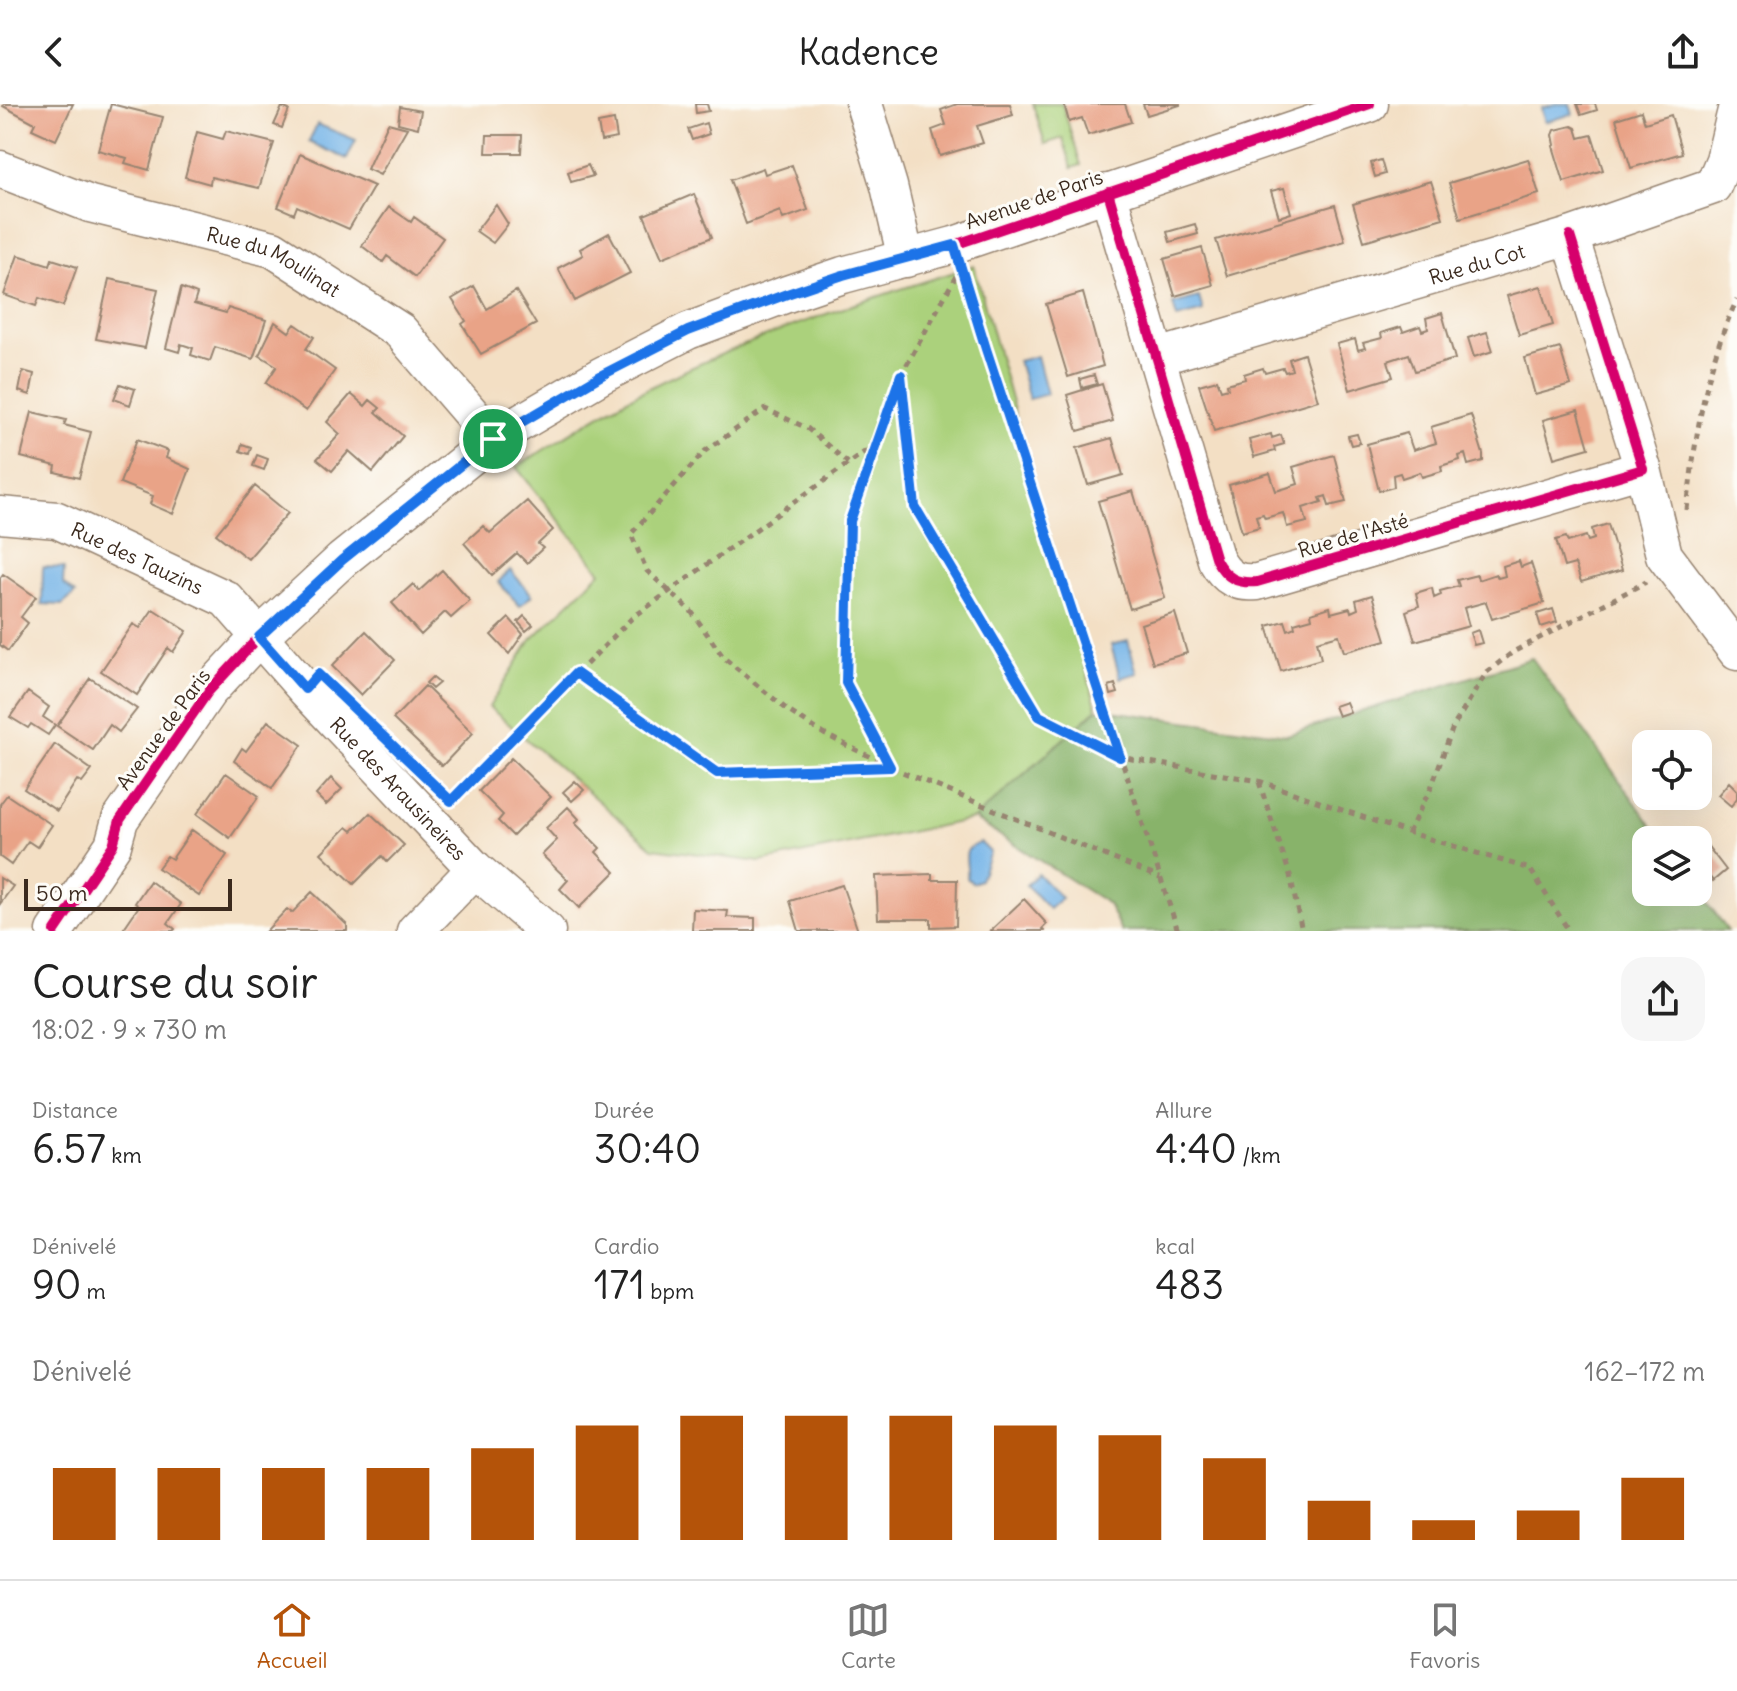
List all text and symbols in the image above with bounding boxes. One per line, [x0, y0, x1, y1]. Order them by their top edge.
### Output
icon: back [32, 30, 76, 74]
text: Kadence [798, 30, 939, 75]
icon: share [1661, 30, 1705, 74]
street label: Avenue de Paris [962, 164, 1106, 234]
street label: Rue du Moulinat [204, 221, 345, 302]
street label: Rue du Cot [1426, 237, 1528, 289]
pin [459, 405, 527, 473]
icon: arrive [471, 417, 515, 461]
street label: Rue de l'Asté [1295, 507, 1411, 563]
street label: Rue des Tauzins [67, 516, 208, 599]
street label: Avenue de Paris [111, 664, 215, 794]
street label: Rue des Arausineires [325, 711, 472, 865]
map controls [1632, 730, 1712, 906]
button: locate [1632, 730, 1712, 810]
button: layers [1632, 826, 1712, 906]
scale bar [24, 875, 232, 911]
text: 50 m [36, 879, 88, 907]
text: Course du soir [32, 955, 318, 1010]
button: share [1621, 957, 1705, 1041]
text: 18:02 · 9 × 730 m [32, 1013, 227, 1046]
text: Distance [32, 1096, 118, 1124]
text: Durée [594, 1096, 654, 1124]
text: Allure [1155, 1096, 1212, 1124]
text: 6.57 [32, 1124, 106, 1174]
text: 30:40 [594, 1124, 701, 1174]
text: 4:40 [1155, 1124, 1237, 1174]
text: km [106, 1141, 142, 1169]
text: /km [1237, 1141, 1281, 1169]
text: Dénivelé [32, 1232, 116, 1260]
text: Cardio [594, 1232, 659, 1260]
text: kcal [1155, 1232, 1195, 1260]
text: 90 [32, 1260, 81, 1310]
text: 171 [594, 1260, 645, 1310]
text: 483 [1155, 1260, 1224, 1310]
text: m [81, 1277, 106, 1305]
text: bpm [645, 1277, 694, 1305]
text: Dénivelé [32, 1355, 132, 1388]
text: 162–172 m [1584, 1355, 1705, 1388]
tab: Accueil [257, 1598, 328, 1674]
tab: Carte [841, 1598, 896, 1674]
tab: Favoris [1409, 1598, 1480, 1674]

